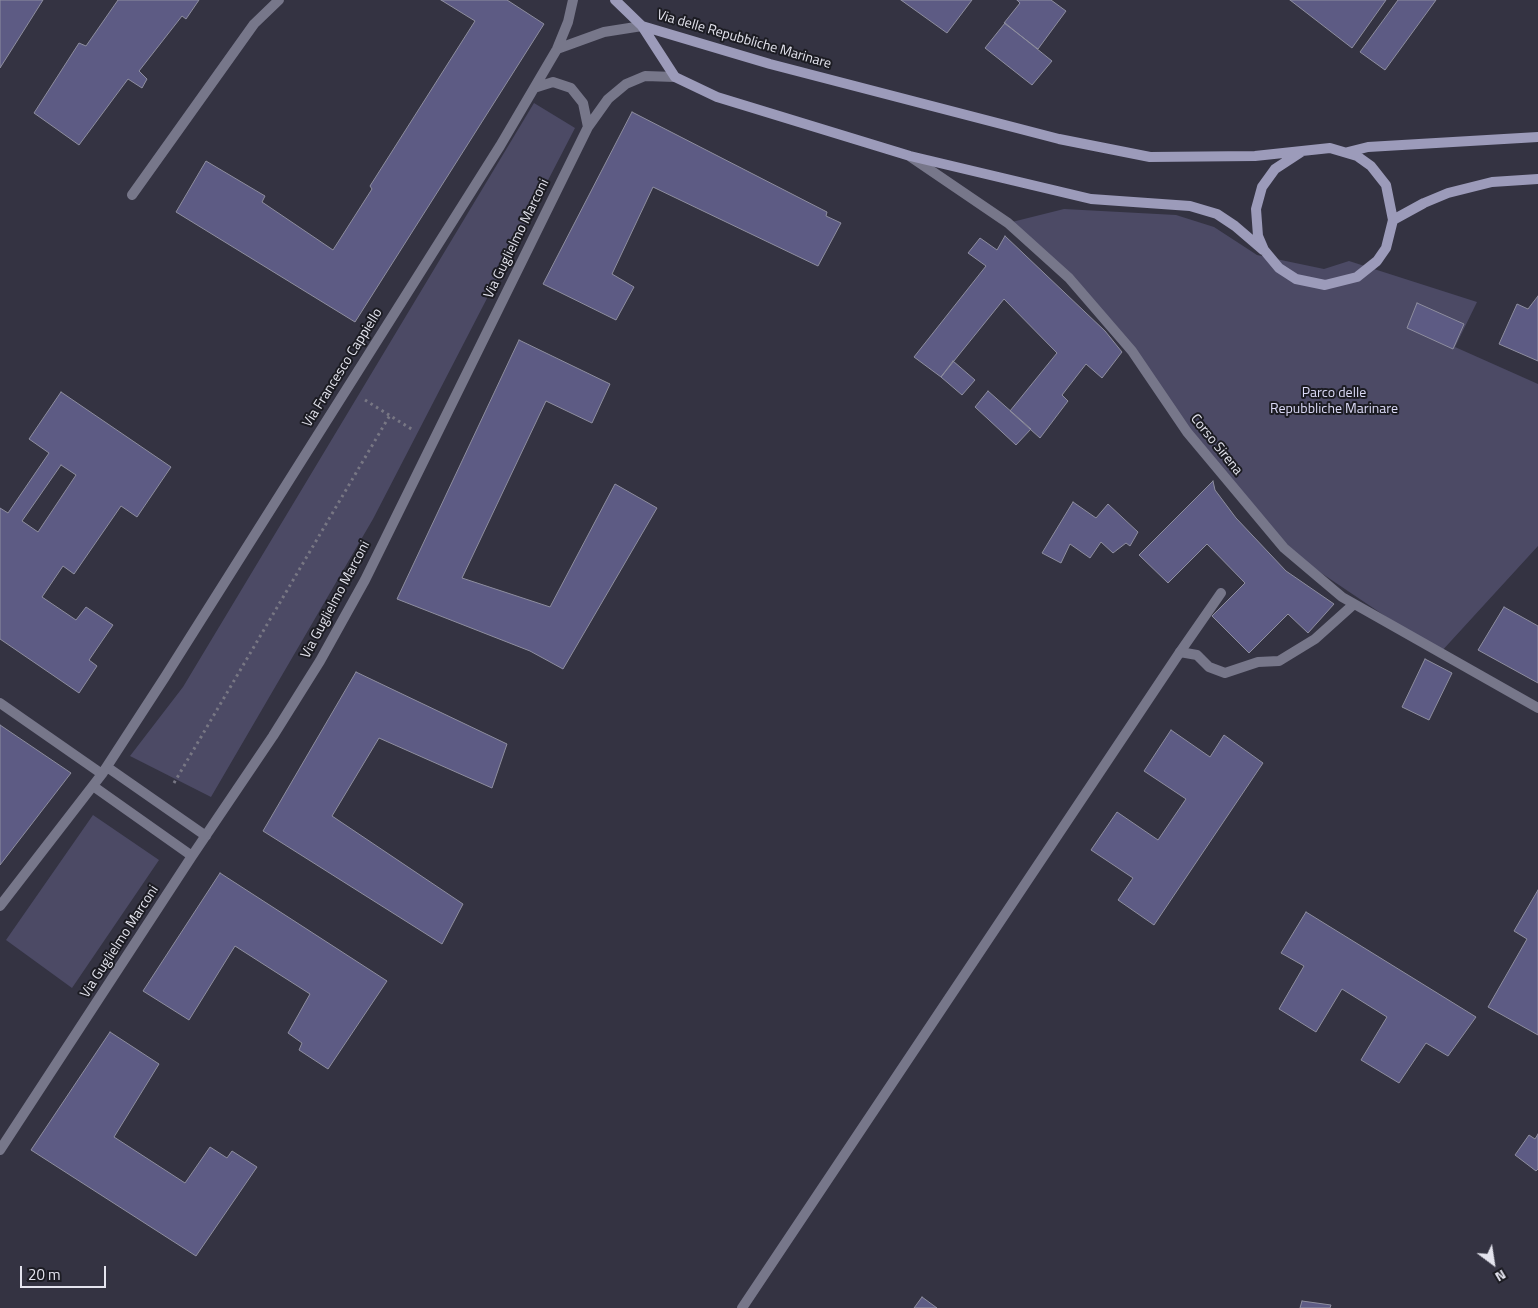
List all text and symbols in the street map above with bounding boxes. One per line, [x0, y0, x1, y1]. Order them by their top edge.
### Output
street label: Via delle Repubbliche Marinare [655, 7, 833, 73]
street label: Via Guglielmo Marconi [481, 177, 553, 301]
street label: Via Francesco Cappiello [300, 305, 386, 431]
park label: Parco delle Repubbliche Marinare [1270, 386, 1398, 418]
street label: Corso Sirena [1186, 411, 1246, 479]
street label: Via Guglielmo Marconi [298, 538, 374, 662]
street label: Via Guglielmo Marconi [77, 883, 163, 1001]
north arrow [1468, 1238, 1518, 1288]
scale bar [22, 1256, 109, 1288]
text: 20 m [28, 1263, 61, 1286]
text: N [1491, 1265, 1511, 1288]

